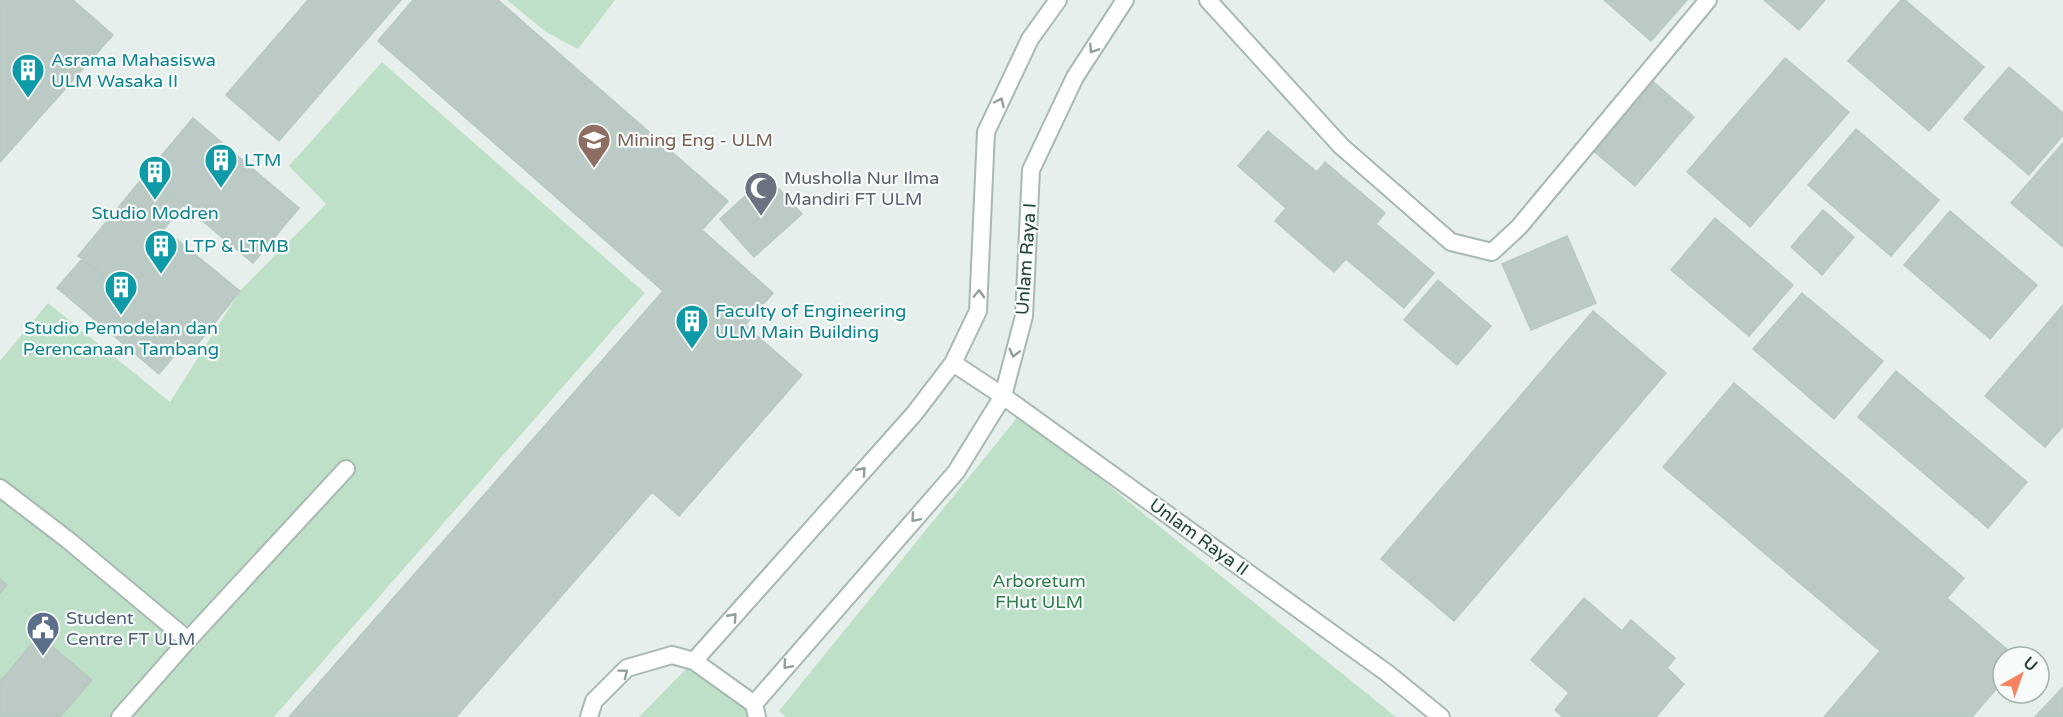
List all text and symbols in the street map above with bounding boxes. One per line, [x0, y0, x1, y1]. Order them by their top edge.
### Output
one-way arrow [1089, 42, 1100, 53]
place label: Asrama Mahasiswa ULM Wasaka II [51, 49, 216, 92]
building icon: Asrama Mahasiswa ULM Wasaka II [10, 52, 46, 99]
one-way arrow [992, 98, 1004, 109]
school or university icon: Mining Eng - ULM [576, 122, 612, 169]
place label: Mining Eng - ULM [617, 129, 773, 151]
building icon: LTM [203, 142, 239, 189]
place label: LTM [244, 149, 281, 171]
building icon: Studio Modren [137, 154, 173, 201]
place label: Musholla Nur Ilma Mandiri FT ULM [784, 167, 939, 210]
mosque icon: Musholla Nur Ilma Mandiri FT ULM [743, 170, 779, 217]
place label: Studio Modren [91, 202, 219, 224]
street label: Unlam Raya I [1011, 202, 1041, 316]
building icon: LTP & LTMB [143, 228, 179, 275]
place label: LTP & LTMB [184, 235, 289, 257]
building icon: Studio Pemodelan dan Perencanaan Tambang [103, 269, 139, 316]
one-way arrow [972, 290, 985, 299]
place label: Faculty of Engineering ULM Main Building [715, 300, 906, 343]
building icon: Faculty of Engineering ULM Main Building [674, 303, 710, 350]
place label: Studio Pemodelan dan Perencanaan Tambang [23, 317, 219, 360]
one-way arrow [1009, 348, 1022, 358]
one-way arrow [855, 468, 866, 478]
street label: Unlam Raya II [1145, 494, 1253, 580]
one-way arrow [911, 511, 922, 522]
park label: Arboretum FHut ULM [992, 570, 1086, 613]
place label: Student Centre FT ULM [66, 607, 196, 650]
public building icon: Student Centre FT ULM [25, 610, 61, 657]
one-way arrow [726, 613, 737, 624]
north arrow [1991, 645, 2051, 705]
text: U [2019, 653, 2041, 676]
one-way arrow [783, 658, 794, 669]
one-way arrow [617, 669, 628, 680]

